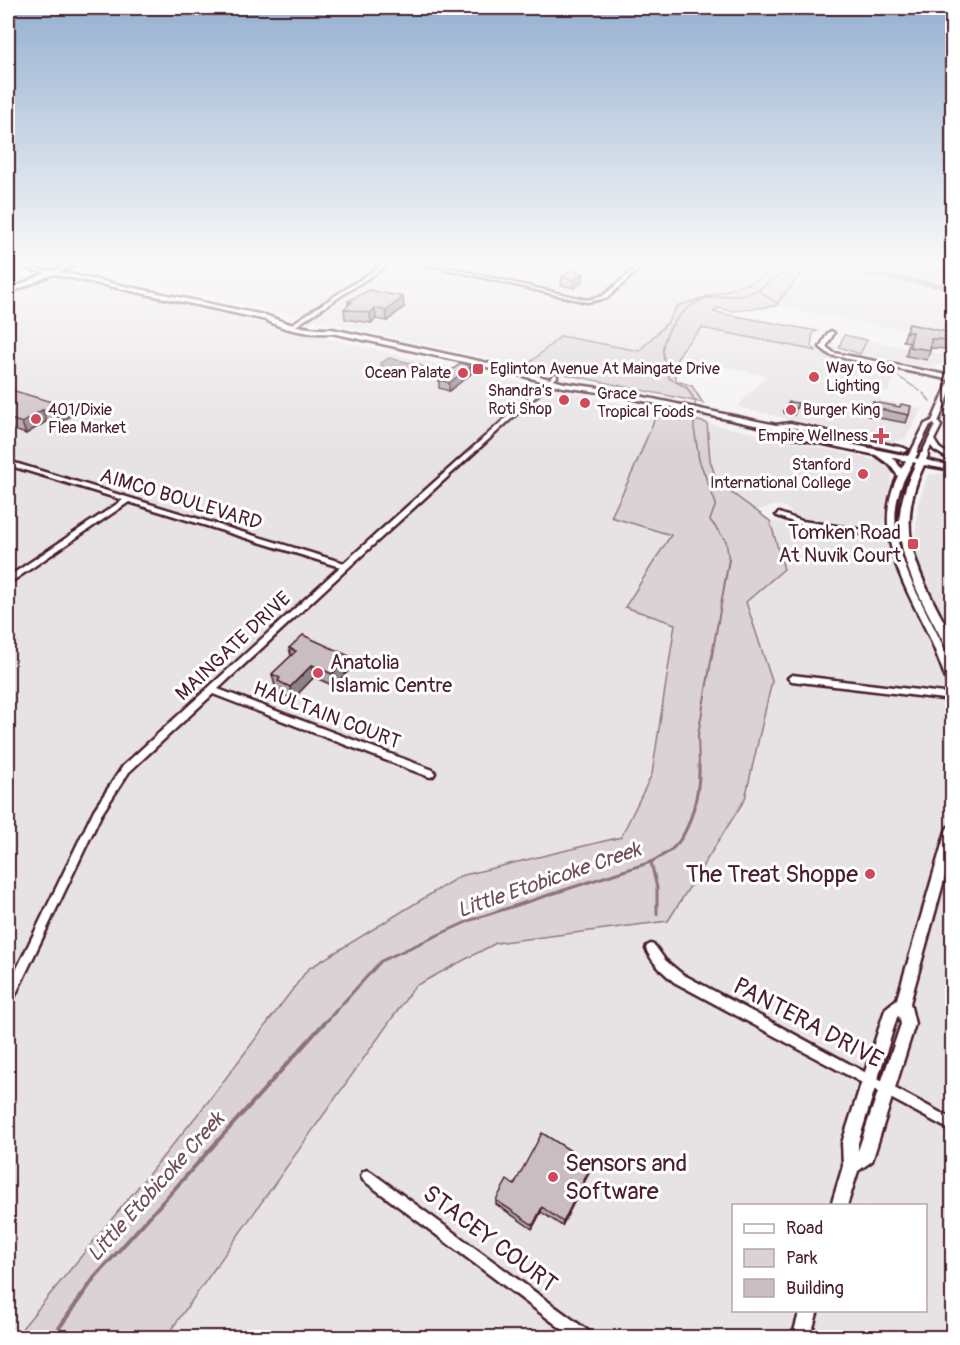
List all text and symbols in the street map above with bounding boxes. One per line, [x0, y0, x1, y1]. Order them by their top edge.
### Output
place label: Way to Go Lighting [826, 358, 896, 396]
place label: Eglinton Avenue At Maingate Drive [490, 359, 720, 379]
marker: Eglinton Avenue At Maingate Drive [471, 362, 485, 376]
place label: Ocean Palate [365, 363, 451, 383]
marker: Ocean Palate [456, 366, 470, 380]
marker: Way to Go Lighting [807, 370, 821, 384]
place label: Shandra's Roti Shop [488, 381, 552, 419]
place label: Grace Tropical Foods [597, 384, 694, 422]
marker: Shandra's Roti Shop [557, 393, 571, 407]
marker: Grace Tropical Foods [578, 396, 592, 410]
place label: 401/Dixie Flea Market [48, 400, 126, 438]
place label: Burger King [803, 400, 880, 420]
marker: Burger King [784, 403, 798, 417]
marker: 401/Dixie Flea Market [29, 412, 43, 426]
place label: Empire Wellness [758, 426, 868, 446]
marker: Empire Wellness [872, 427, 890, 445]
place label: Stanford International College [710, 455, 851, 493]
street label: AIMCO BOULEVARD [97, 462, 265, 536]
marker: Stanford International College [856, 467, 870, 481]
place label: Tomken Road At Nuvik Court [778, 520, 902, 568]
marker: Tomken Road At Nuvik Court [906, 537, 920, 551]
street label: MAINGATE DRIVE [170, 586, 296, 706]
place label: Anatolia Islamic Centre [330, 650, 452, 698]
marker: Anatolia Islamic Centre [311, 666, 325, 680]
street label: HAULTAIN COURT [250, 675, 404, 755]
water label: Little Etobicoke Creek [454, 835, 646, 924]
place label: The Treat Shoppe [686, 860, 858, 889]
marker: The Treat Shoppe [863, 867, 877, 881]
street label: PANTERA DRIVE [728, 971, 888, 1075]
water label: Little Etobicoke Creek [82, 1105, 232, 1267]
place label: Sensors and Software [565, 1149, 687, 1206]
marker: Sensors and Software [546, 1170, 560, 1184]
street label: STACEY COURT [417, 1179, 563, 1299]
legend [732, 1204, 927, 1312]
text: Road [786, 1217, 823, 1240]
text: Park [786, 1247, 818, 1270]
text: Building [786, 1277, 844, 1300]

